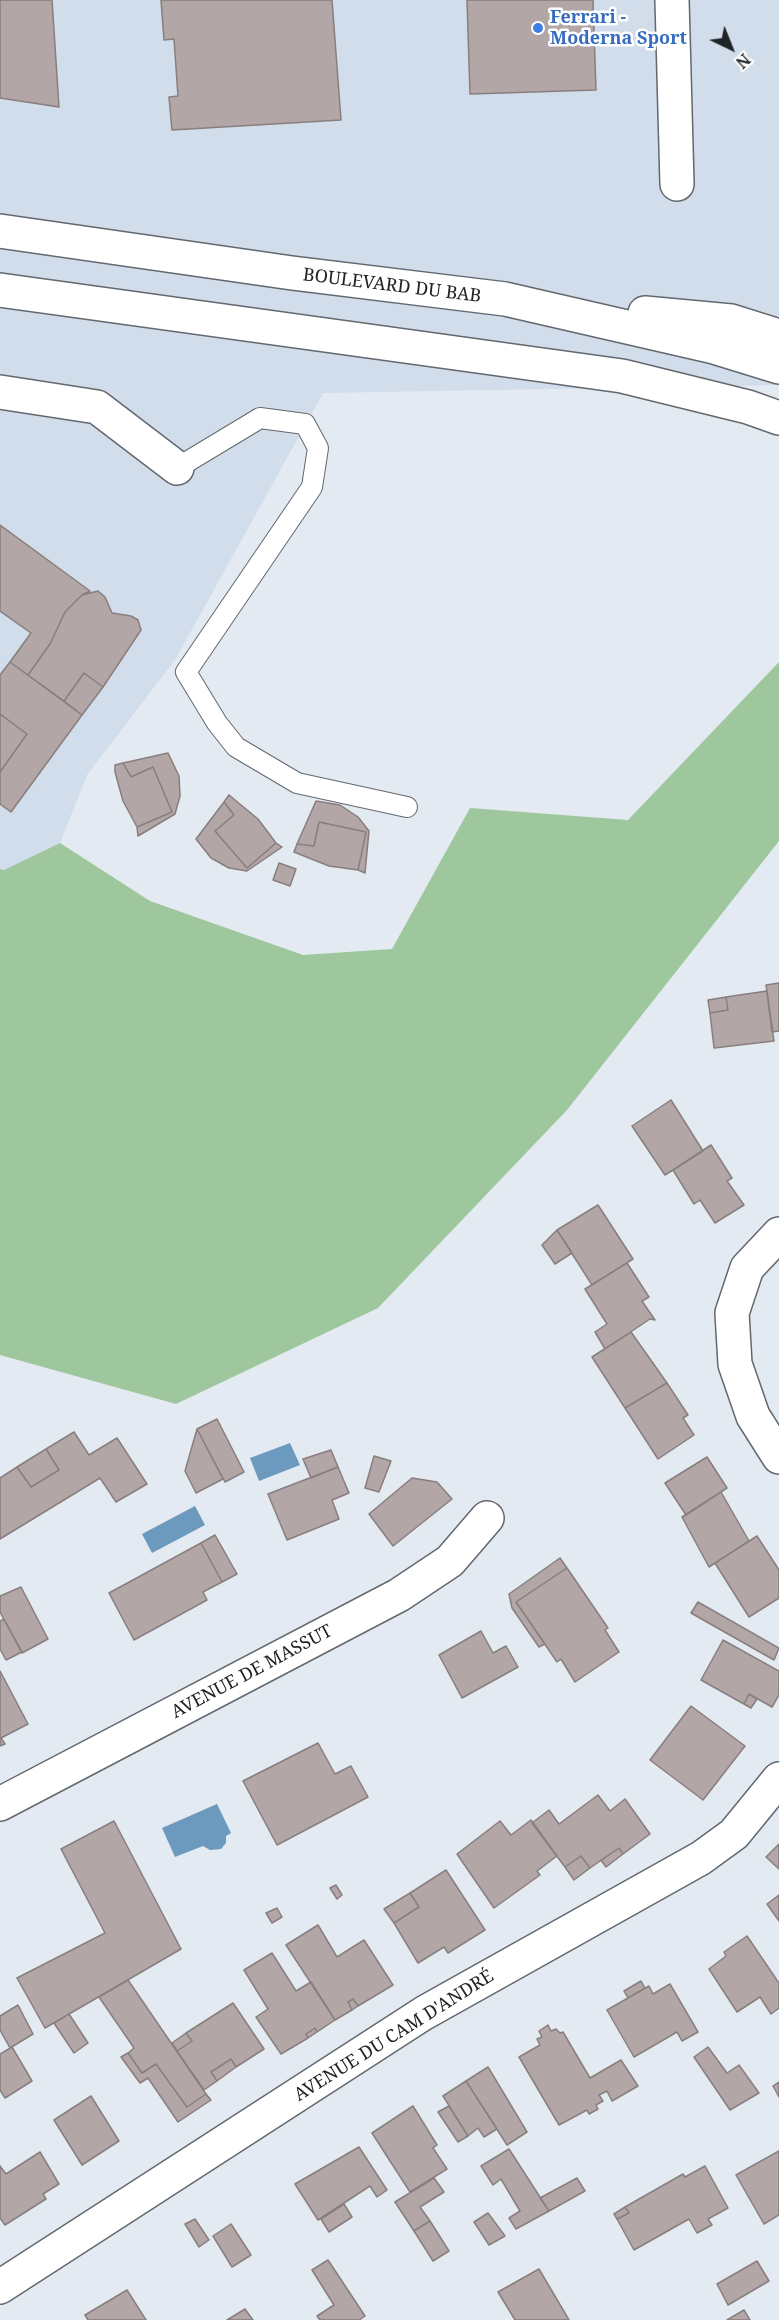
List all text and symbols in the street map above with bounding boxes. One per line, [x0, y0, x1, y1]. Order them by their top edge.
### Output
place label: Ferrari - Moderna Sport [550, 7, 687, 50]
north arrow [701, 18, 761, 78]
marker: Ferrari - Moderna Sport [531, 21, 545, 35]
text: N [731, 49, 755, 74]
street label: BOULEVARD DU BAB [302, 264, 482, 308]
street label: AVENUE DE MASSUT [168, 1620, 336, 1724]
street label: AVENUE DU CAM D'ANDRÉ [290, 1966, 498, 2106]

